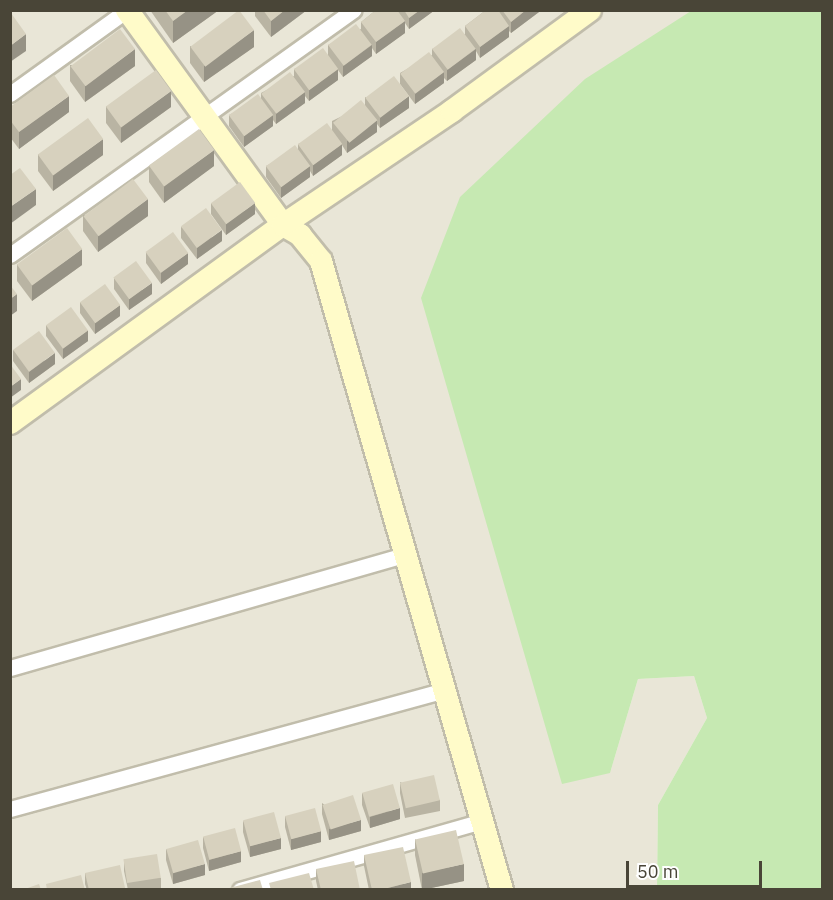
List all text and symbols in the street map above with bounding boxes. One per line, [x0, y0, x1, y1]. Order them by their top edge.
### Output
scale bar [629, 849, 766, 887]
text: 50 m [637, 860, 679, 883]

